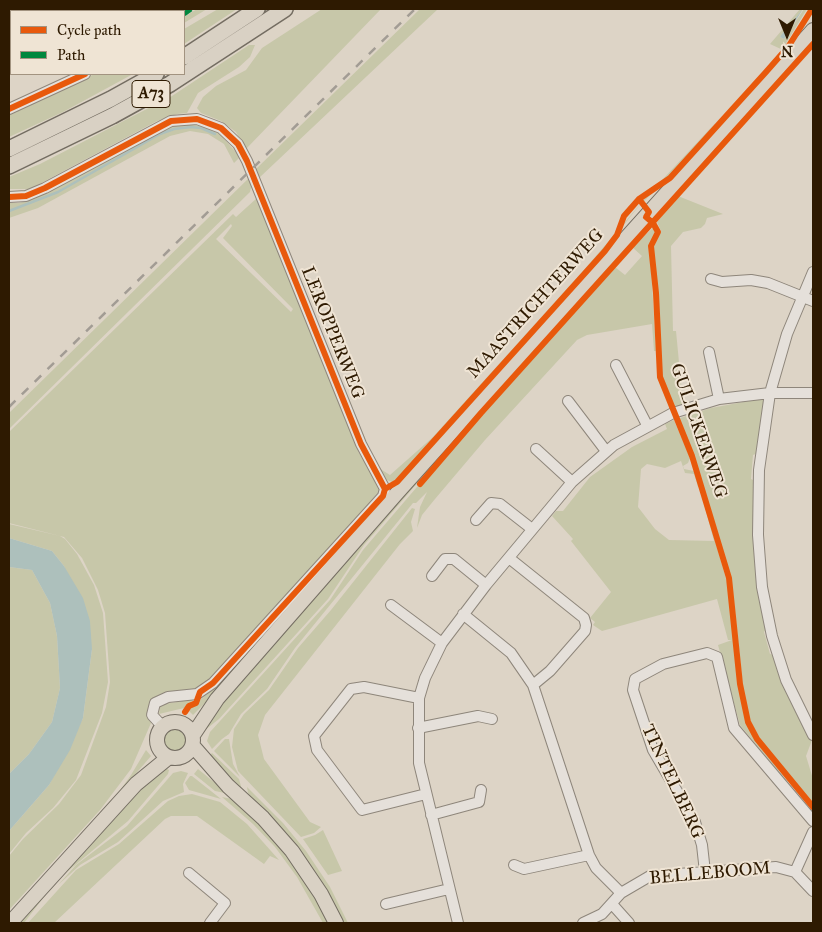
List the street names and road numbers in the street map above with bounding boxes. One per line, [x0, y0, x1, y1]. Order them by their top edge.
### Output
road number: A73 [132, 80, 170, 108]
street label: MAASTRICHTERWEG [463, 225, 609, 383]
street label: LEROPPERWEG [296, 264, 368, 402]
street label: GULICKERWEG [665, 361, 731, 501]
street label: TINTELBERG [636, 721, 708, 843]
street label: BELLEBOOM [648, 858, 772, 890]

